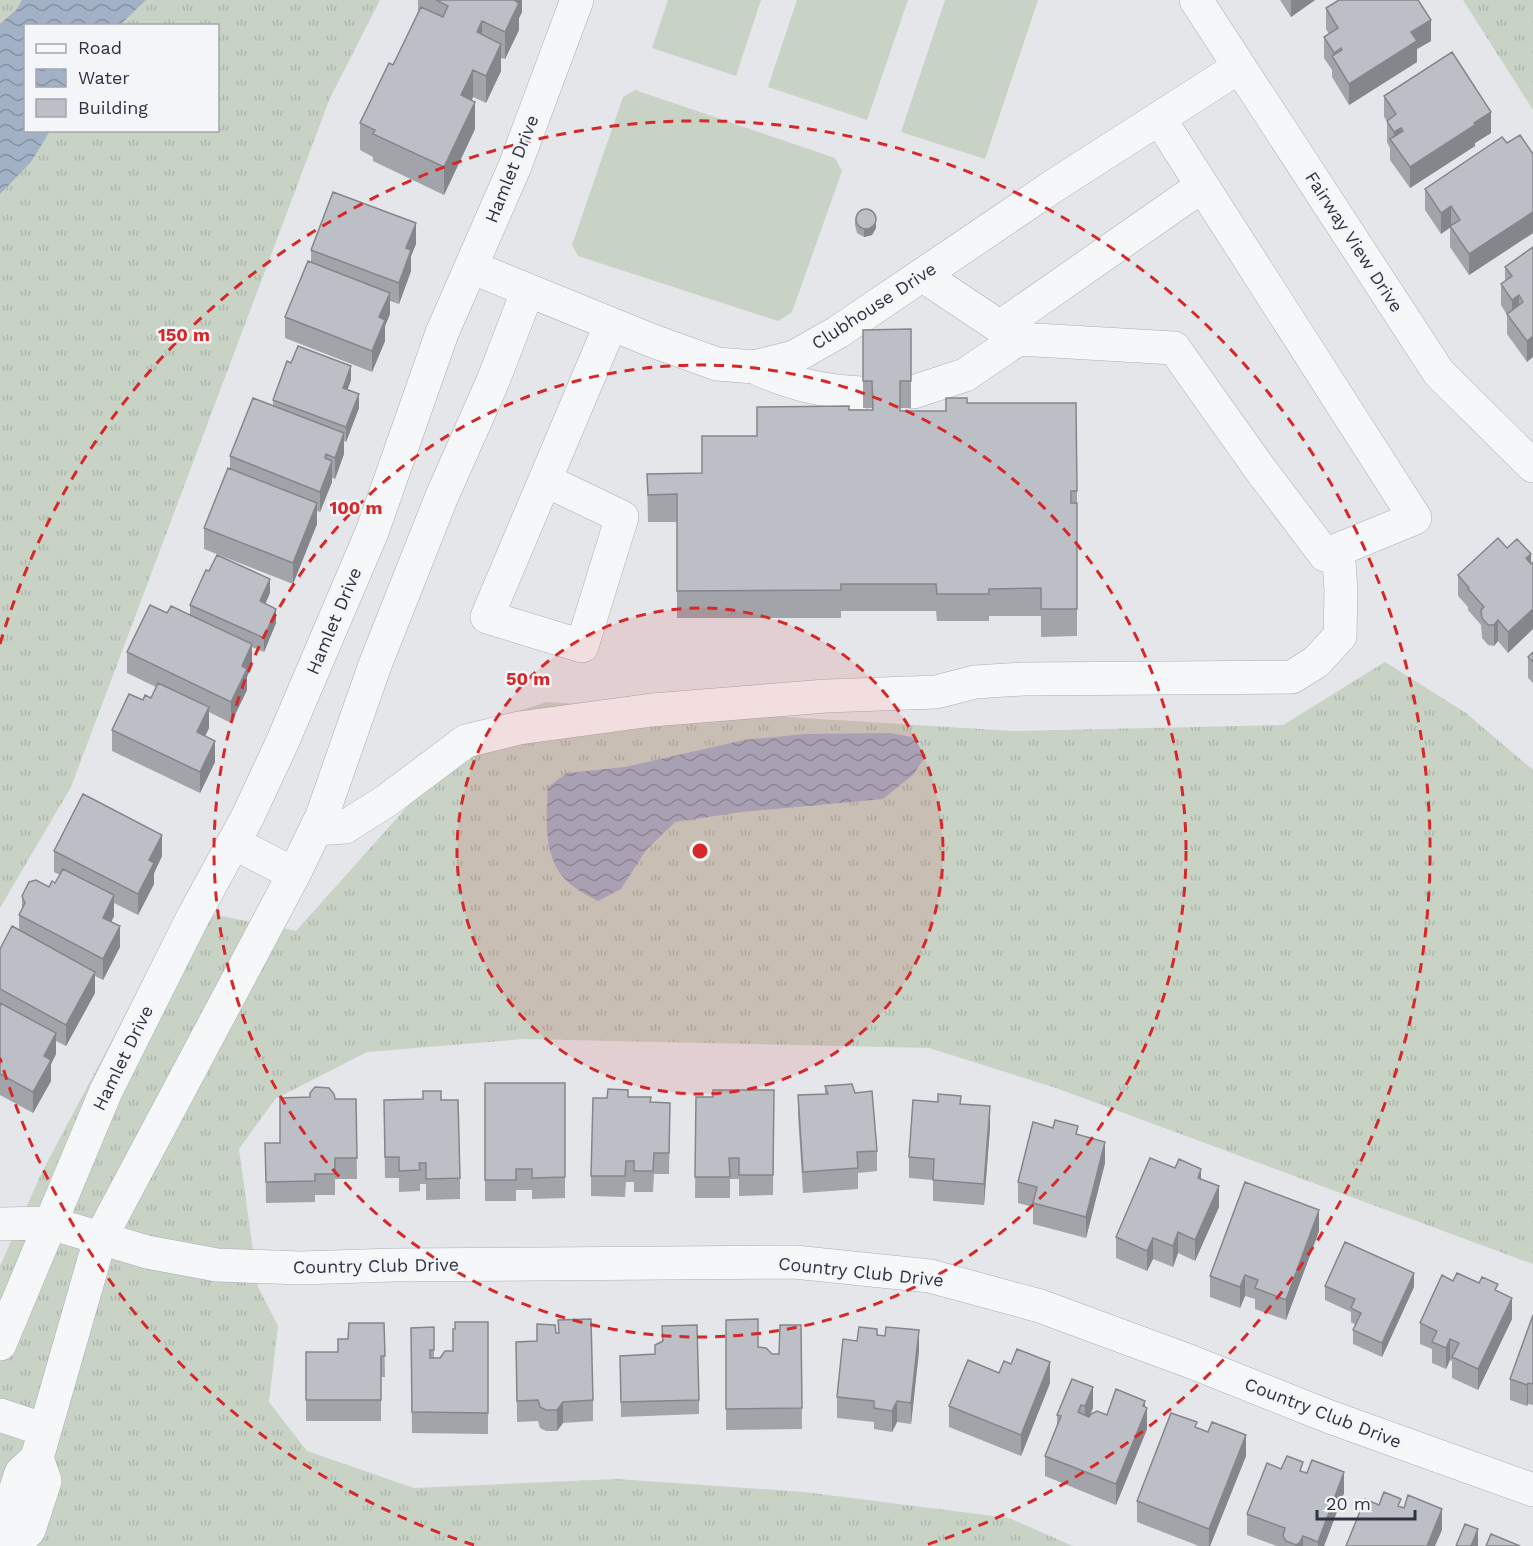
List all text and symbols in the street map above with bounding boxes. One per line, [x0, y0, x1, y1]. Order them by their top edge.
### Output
legend [24, 24, 219, 132]
text: Road [78, 37, 122, 58]
text: Water [78, 67, 130, 88]
text: Building [78, 97, 148, 118]
street label: Hamlet Drive [480, 112, 543, 226]
street label: Fairway View Drive [1301, 167, 1408, 316]
street label: Clubhouse Drive [808, 258, 940, 354]
text: 150 m [158, 324, 210, 345]
text: 100 m [329, 497, 383, 518]
street label: Hamlet Drive [302, 564, 366, 678]
text: 50 m [506, 668, 550, 689]
centre of rings [690, 841, 710, 861]
street label: Hamlet Drive [88, 1002, 157, 1114]
street label: Country Club Drive [777, 1252, 945, 1291]
street label: Country Club Drive [293, 1254, 459, 1277]
street label: Country Club Drive [1242, 1373, 1405, 1452]
scale bar [1317, 1483, 1414, 1521]
text: 20 m [1326, 1493, 1371, 1514]

